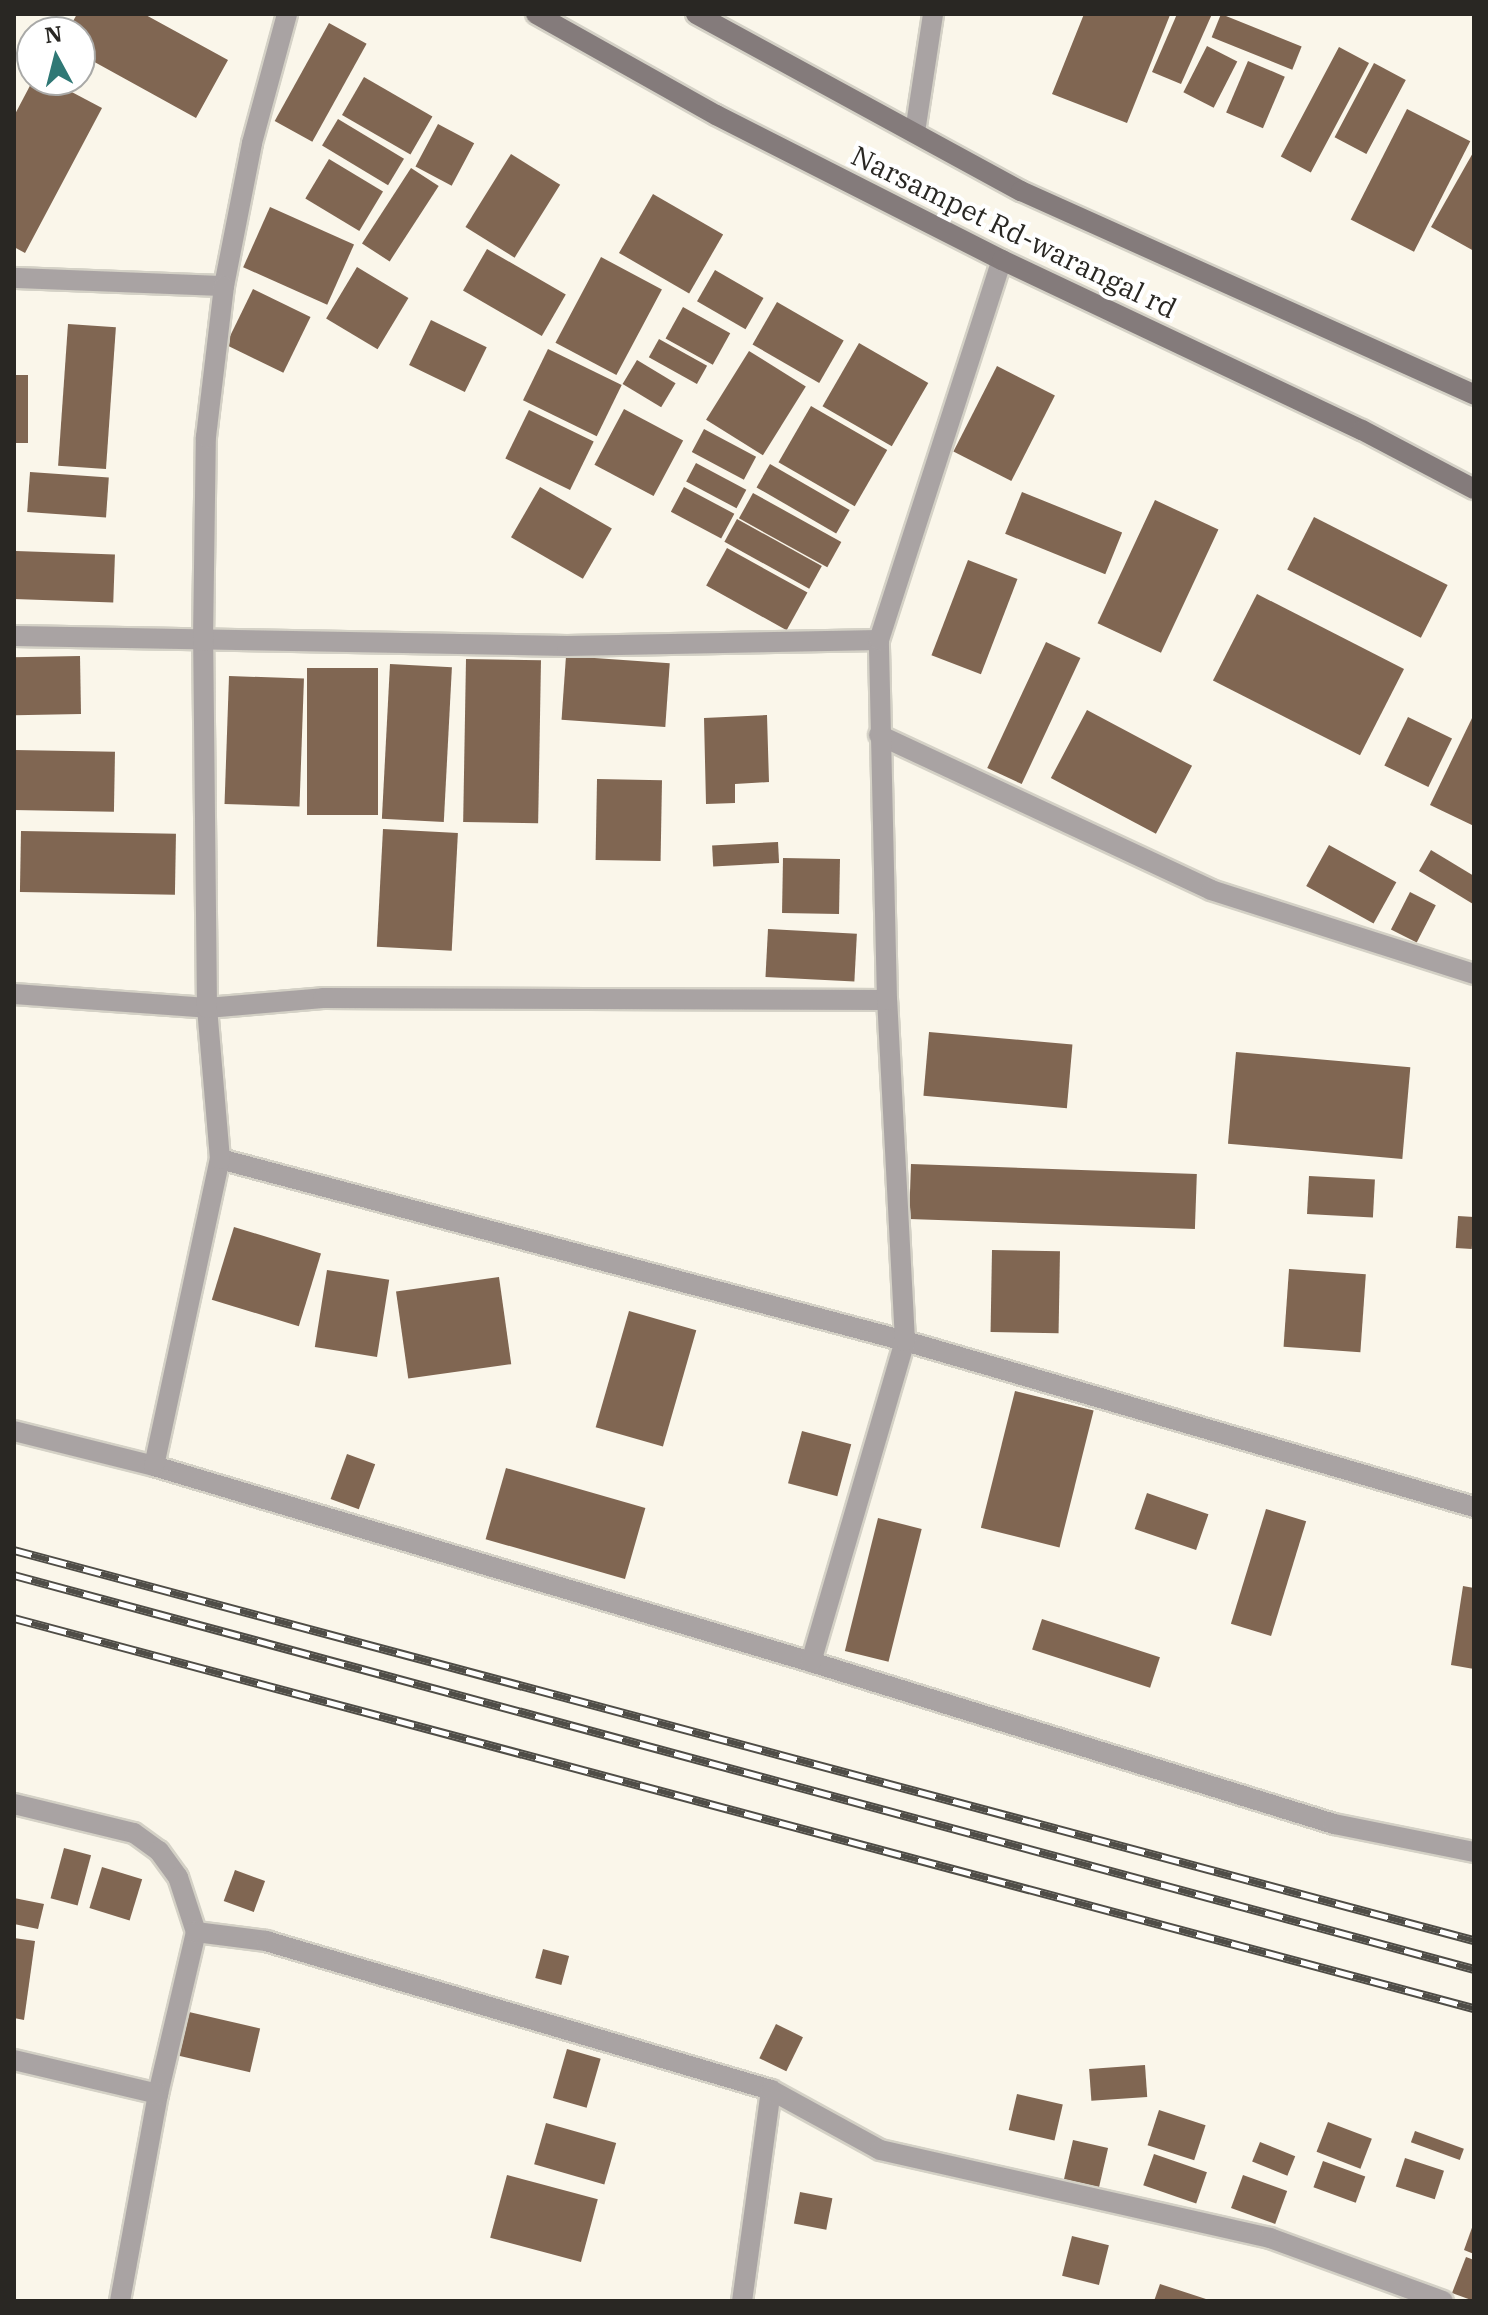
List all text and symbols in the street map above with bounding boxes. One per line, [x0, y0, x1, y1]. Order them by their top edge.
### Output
north arrow [16, 16, 96, 96]
text: N [43, 18, 64, 49]
street label: Narsampet Rd-warangal rd [846, 139, 1182, 325]

